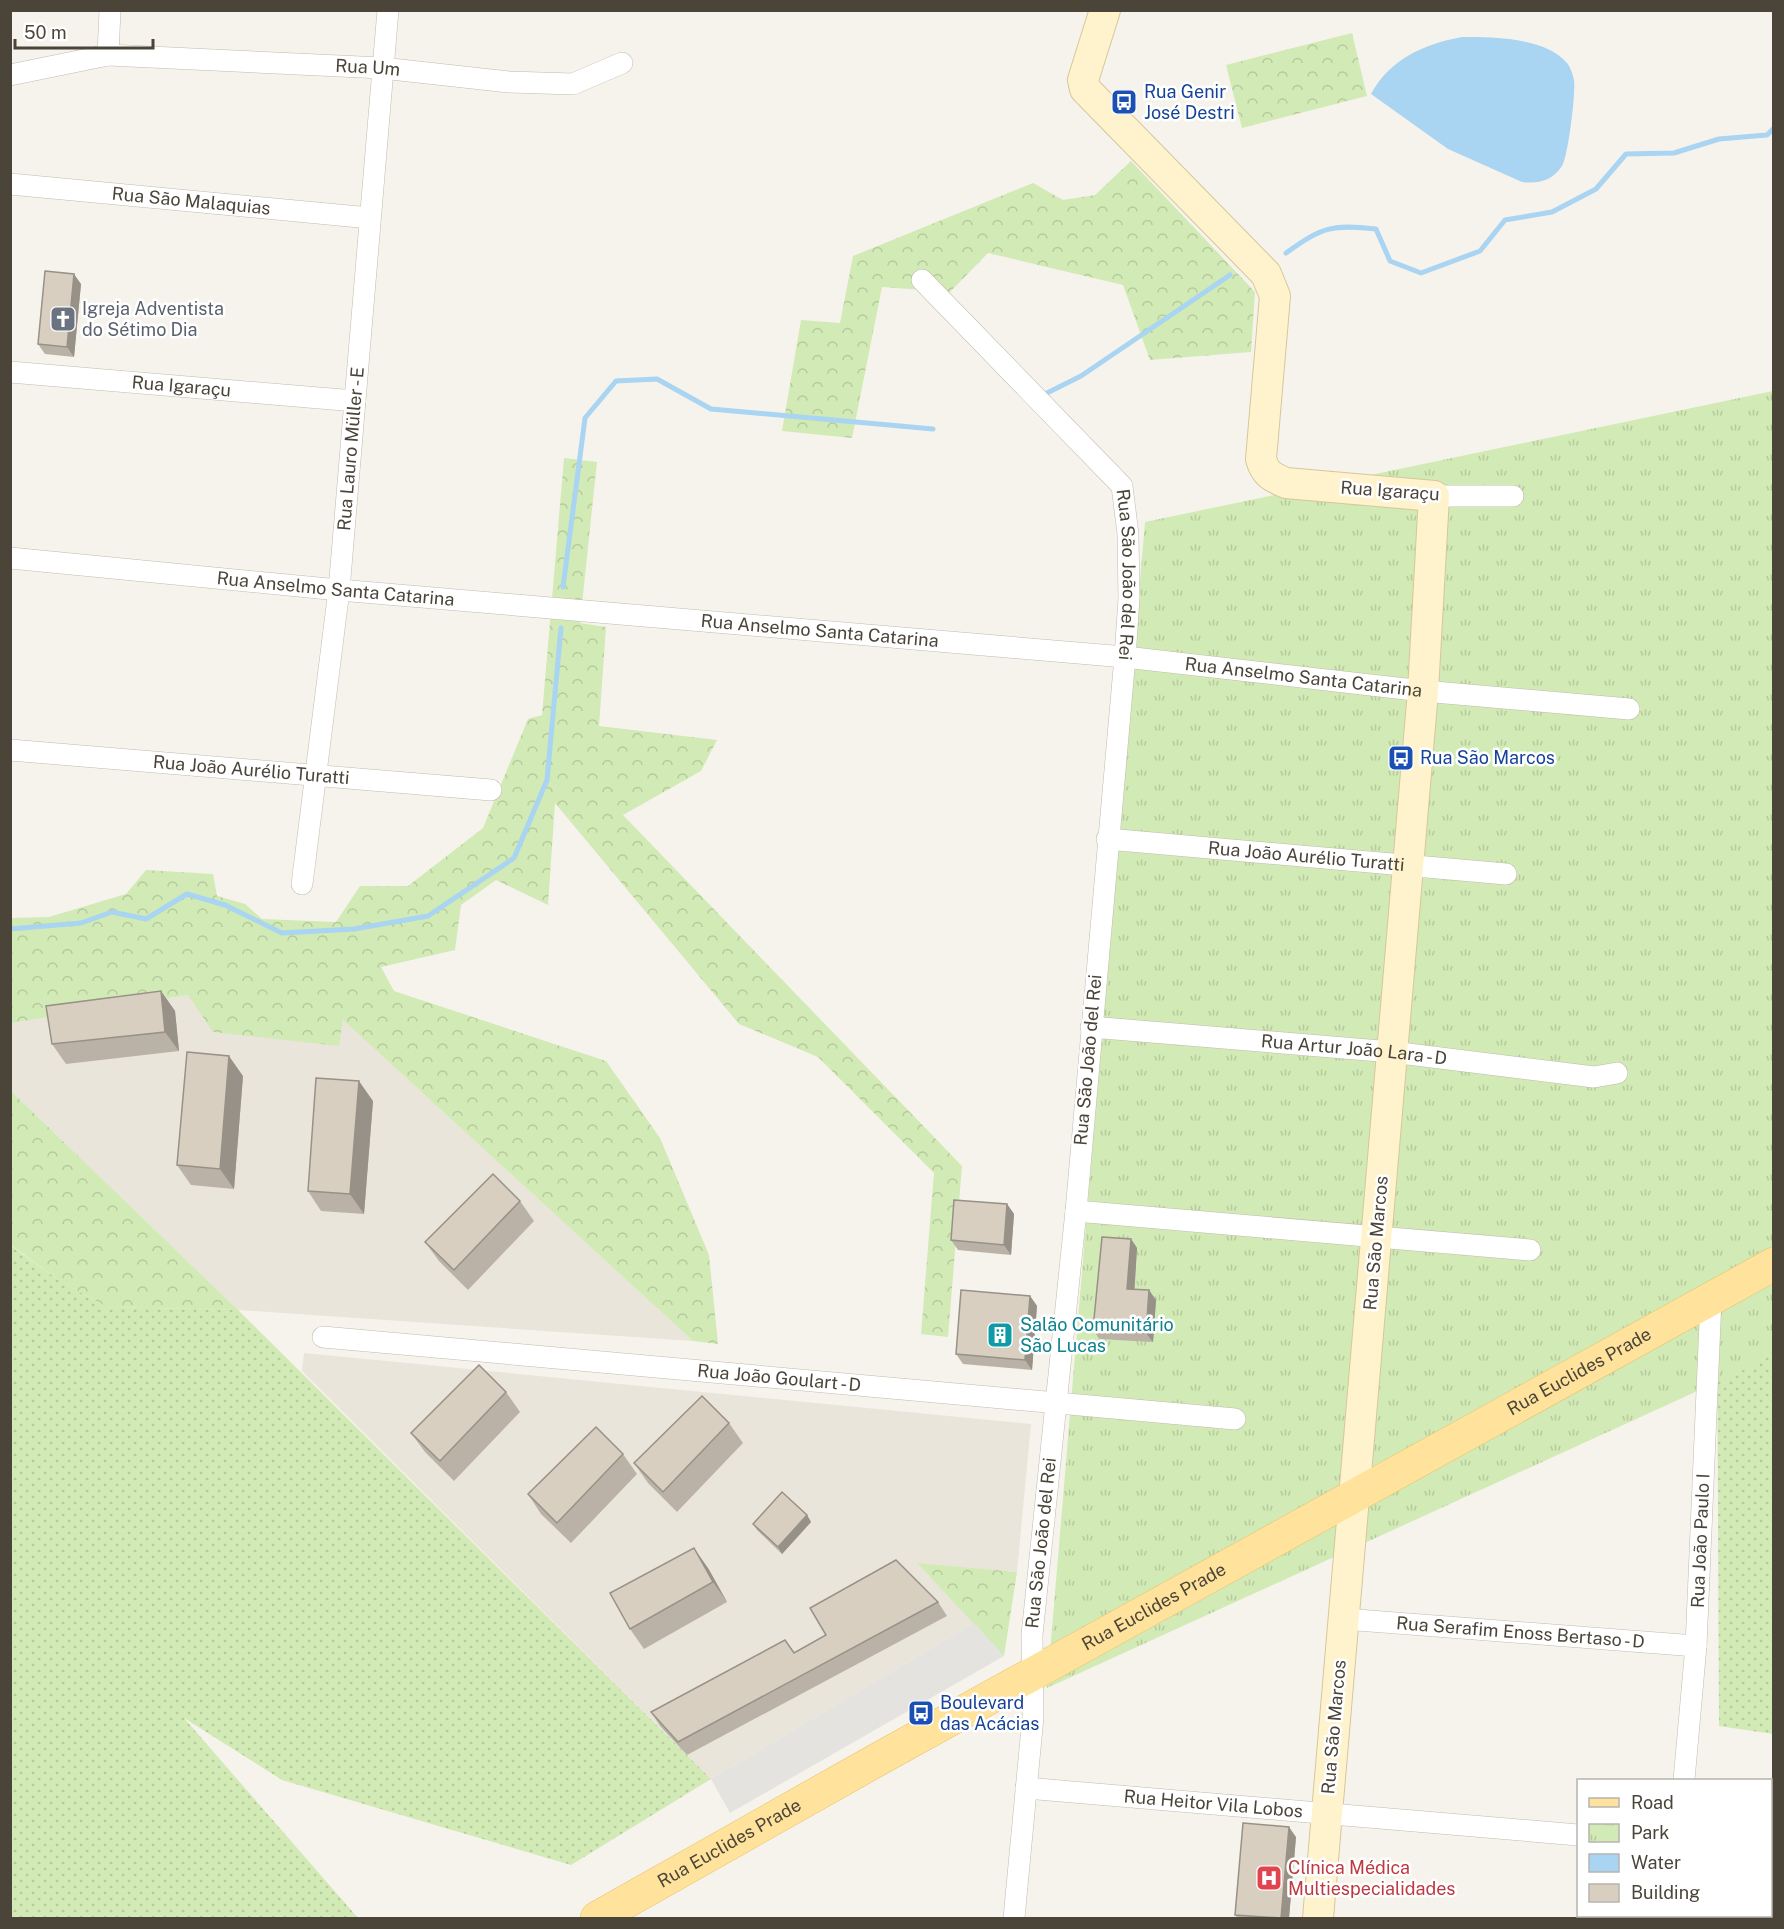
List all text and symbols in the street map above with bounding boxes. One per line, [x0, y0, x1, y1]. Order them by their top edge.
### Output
scale bar [15, 12, 153, 50]
text: 50 m [24, 22, 67, 43]
street label: Rua Um [335, 55, 401, 80]
place label: Rua Genir José Destri [1144, 81, 1235, 123]
bus stop icon: Rua Genir José Destri [1109, 87, 1139, 117]
street label: Rua São Malaquias [111, 183, 271, 219]
place label: Igreja Adventista do Sétimo Dia [82, 298, 224, 340]
church icon: Igreja Adventista do Sétimo Dia [48, 304, 78, 334]
street label: Rua Lauro Müller - E [333, 366, 368, 532]
street label: Rua Igaraçu [131, 371, 232, 401]
street label: Rua Igaraçu [1340, 477, 1440, 504]
street label: Rua São João del Rei [1112, 488, 1140, 661]
street label: Rua Anselmo Santa Catarina [216, 567, 455, 610]
street label: Rua Anselmo Santa Catarina [700, 610, 940, 651]
street label: Rua Anselmo Santa Catarina [1184, 653, 1423, 701]
bus stop icon: Rua São Marcos [1386, 743, 1416, 773]
place label: Rua São Marcos [1420, 747, 1555, 768]
street label: Rua João Aurélio Turatti [152, 751, 350, 788]
street label: Rua João Aurélio Turatti [1207, 837, 1405, 875]
street label: Rua São João del Rei [1070, 974, 1105, 1146]
street label: Rua Artur João Lara - D [1260, 1030, 1448, 1069]
street label: Rua São Marcos [1359, 1175, 1392, 1311]
place label: Salão Comunitário São Lucas [1020, 1314, 1174, 1356]
building icon: Salão Comunitário São Lucas [985, 1320, 1015, 1350]
street label: Rua Euclides Prade [1503, 1323, 1655, 1419]
street label: Rua João Goulart - D [696, 1360, 862, 1395]
street label: Rua São João del Rei [1021, 1456, 1060, 1629]
street label: Rua João Paulo I [1687, 1473, 1713, 1608]
street label: Rua Euclides Prade [1078, 1558, 1229, 1655]
street label: Rua Serafim Enoss Bertaso - D [1395, 1612, 1646, 1652]
street label: Rua São Marcos [1317, 1659, 1350, 1795]
place label: Boulevard das Acácias [940, 1692, 1039, 1734]
bus stop icon: Boulevard das Acácias [906, 1698, 936, 1728]
legend [1577, 1779, 1772, 1917]
street label: Rua Heitor Vila Lobos [1123, 1785, 1304, 1822]
text: Road [1631, 1792, 1674, 1813]
street label: Rua Euclides Prade [654, 1794, 804, 1892]
text: Park [1631, 1822, 1669, 1843]
text: Water [1631, 1852, 1681, 1873]
place label: Clínica Médica Multiespecialidades [1288, 1857, 1455, 1899]
hospital icon: Clínica Médica Multiespecialidades [1254, 1863, 1284, 1893]
text: Building [1631, 1882, 1700, 1903]

